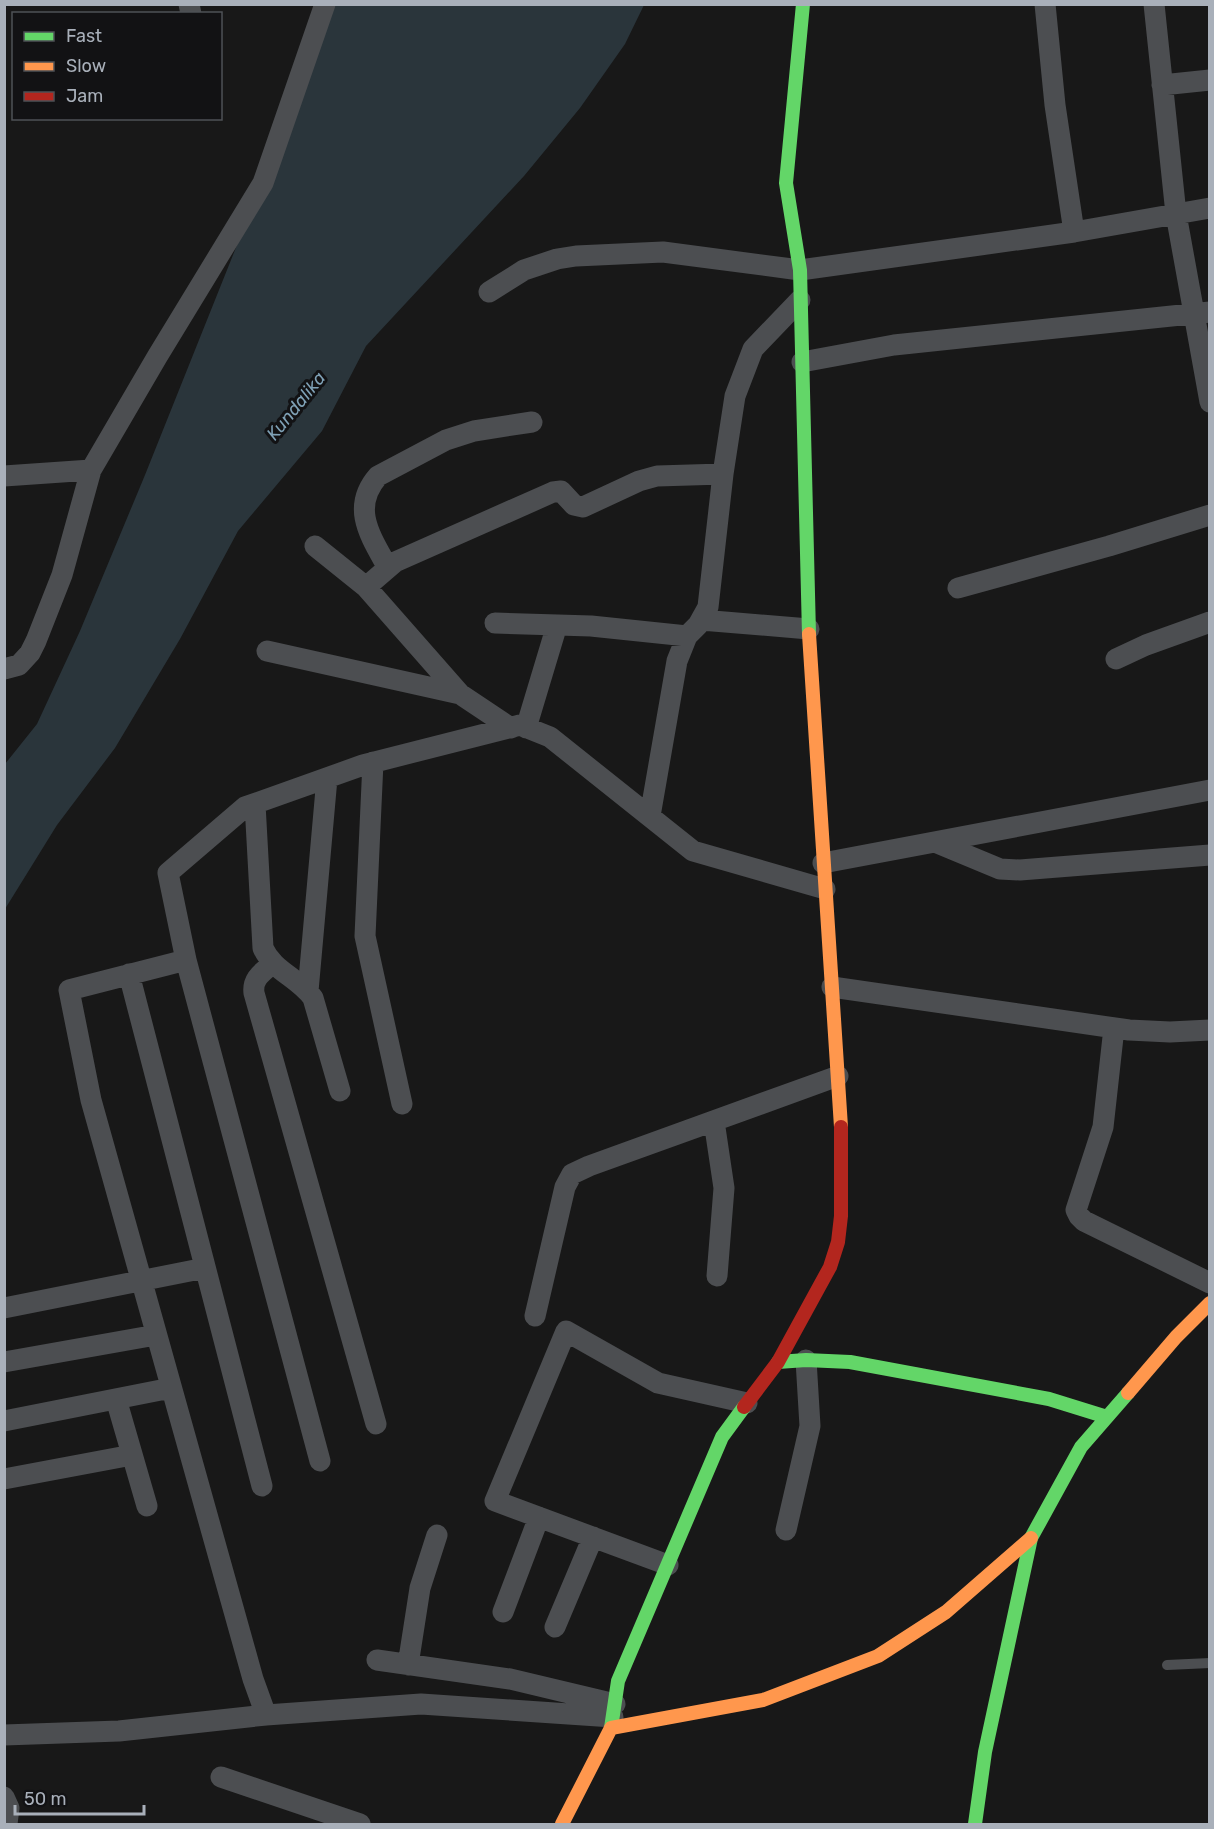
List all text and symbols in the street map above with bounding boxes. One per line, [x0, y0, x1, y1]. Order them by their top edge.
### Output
legend [12, 12, 222, 120]
text: Fast [66, 25, 102, 47]
text: Slow [66, 55, 106, 77]
text: Jam [66, 85, 103, 107]
water label: Kundalika [262, 367, 331, 445]
scale bar [15, 1778, 144, 1816]
text: 50 m [24, 1788, 67, 1810]

